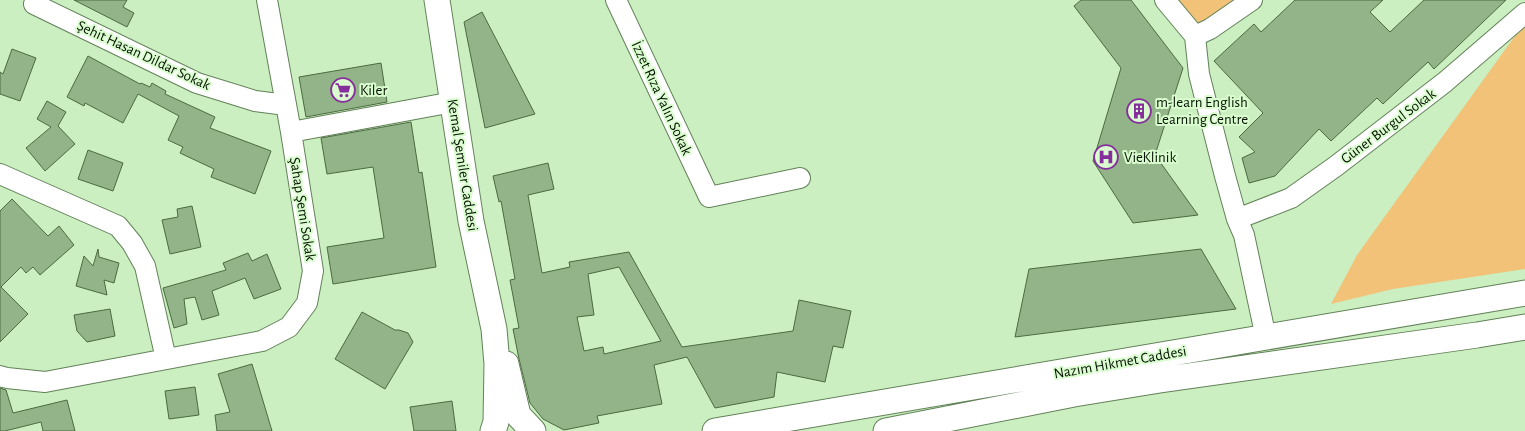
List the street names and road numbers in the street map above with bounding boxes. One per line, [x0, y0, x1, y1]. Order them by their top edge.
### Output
street label: Şehit Hasan Dildar Sokak [75, 18, 213, 93]
street label: İzzet Rıza Yalın Sokak [629, 38, 696, 158]
street label: Güner Burgul Sokak [1338, 86, 1439, 167]
street label: Kemal Şemiler Caddesi [445, 98, 480, 232]
street label: Şahap Şemi Sokak [287, 156, 318, 262]
street label: Nazım Hikmet Caddesi [1053, 343, 1188, 382]

